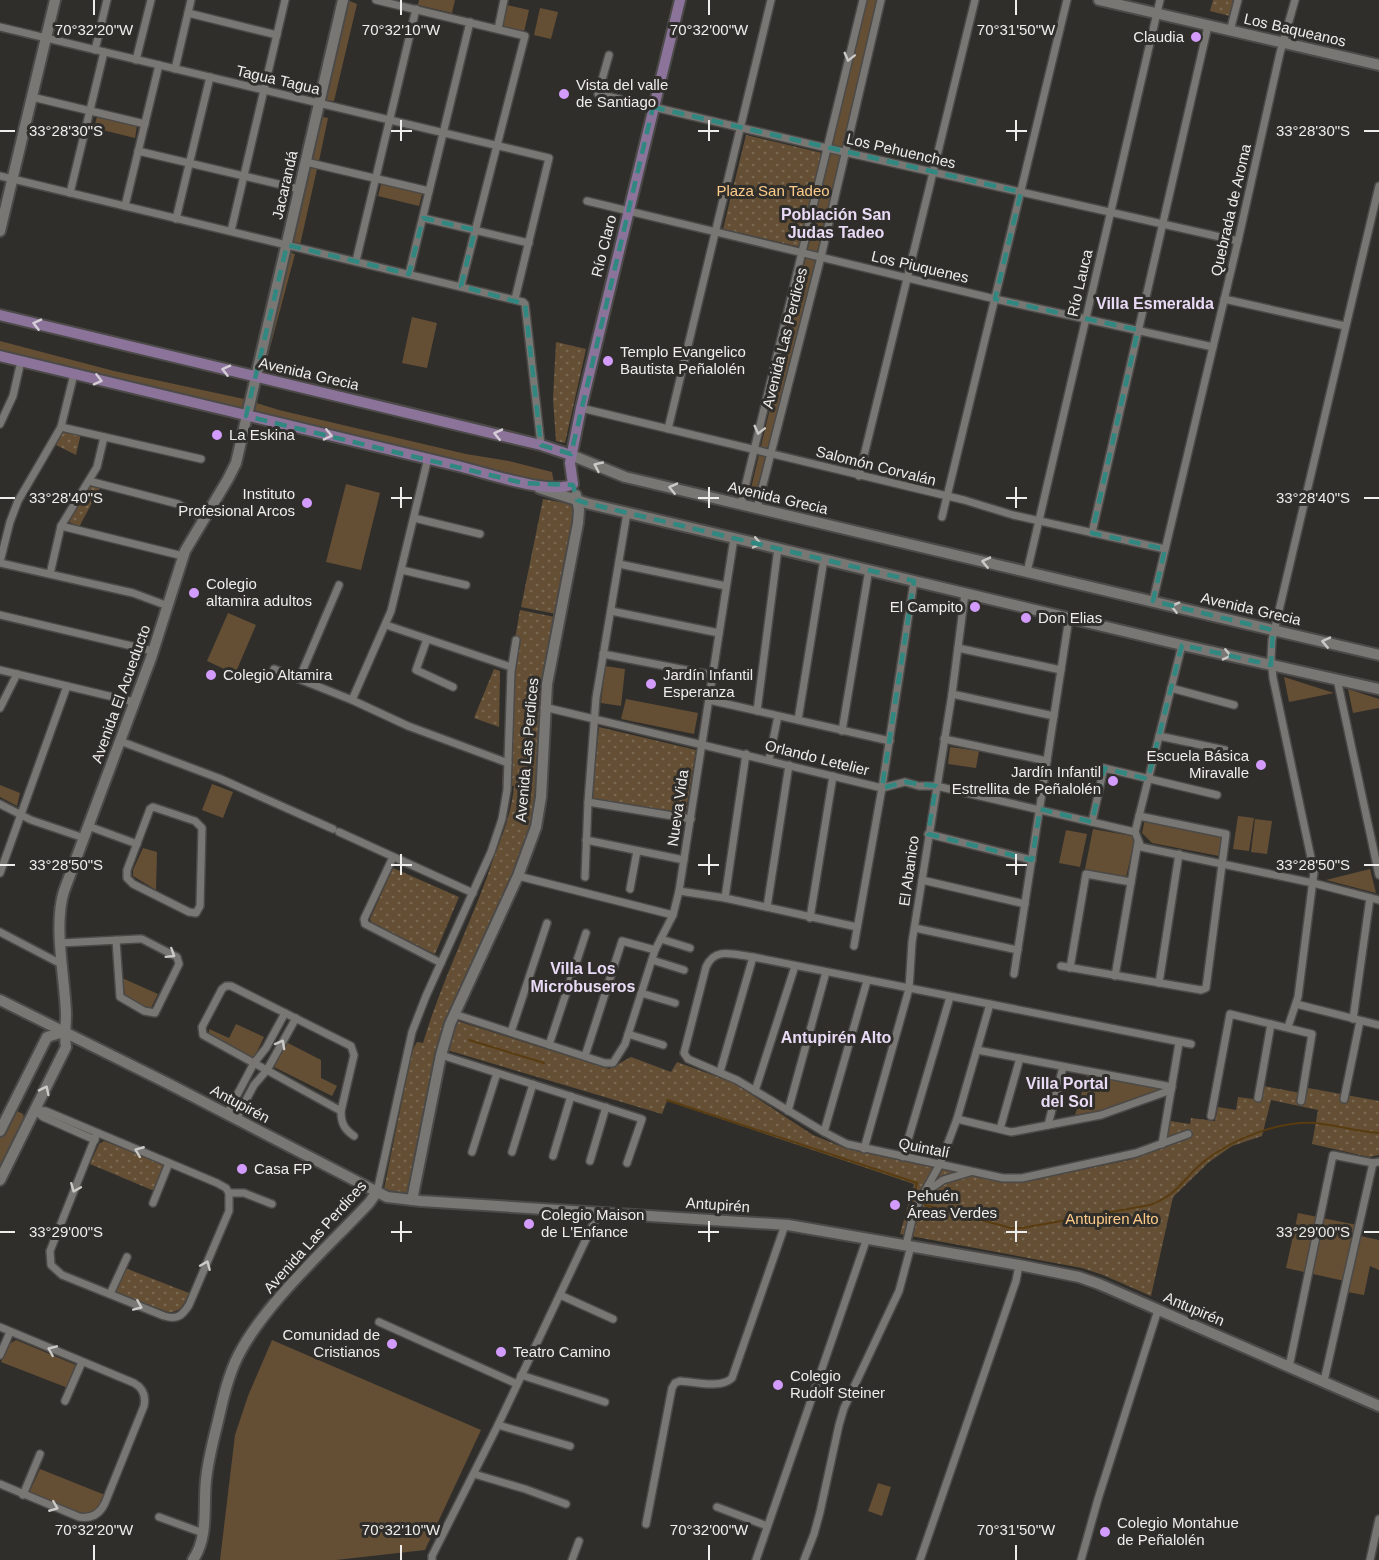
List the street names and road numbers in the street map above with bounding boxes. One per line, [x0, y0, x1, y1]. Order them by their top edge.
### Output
street label: Los Baqueanos [1242, 10, 1348, 50]
street label: Tagua Tagua [234, 62, 322, 98]
street label: Los Pehuenches [845, 130, 957, 171]
street label: Quebrada de Aroma [1207, 142, 1254, 278]
street label: Jacarandá [268, 148, 301, 221]
street label: Río Claro [588, 213, 619, 279]
street label: Los Piuquenes [870, 247, 970, 286]
street label: Río Lauca [1064, 247, 1096, 318]
street label: Avenida Las Perdices [759, 266, 810, 410]
street label: Avenida Grecia [257, 354, 361, 393]
street label: Salomón Corvalán [814, 442, 938, 489]
street label: Avenida Grecia [726, 478, 830, 517]
street label: Avenida Grecia [1199, 589, 1303, 628]
street label: Avenida El Acueducto [88, 622, 153, 765]
street label: Avenida Las Perdices [512, 677, 541, 823]
street label: Orlando Letelier [763, 736, 871, 779]
street label: Nueva Vida [664, 768, 691, 847]
street label: El Abanico [895, 835, 922, 907]
street label: Antupirén [208, 1081, 273, 1126]
street label: Quintalí [897, 1134, 952, 1161]
street label: Avenida Las Perdices [260, 1177, 369, 1296]
street label: Antupirén [685, 1194, 751, 1215]
street label: Antupirén [1161, 1288, 1227, 1329]

